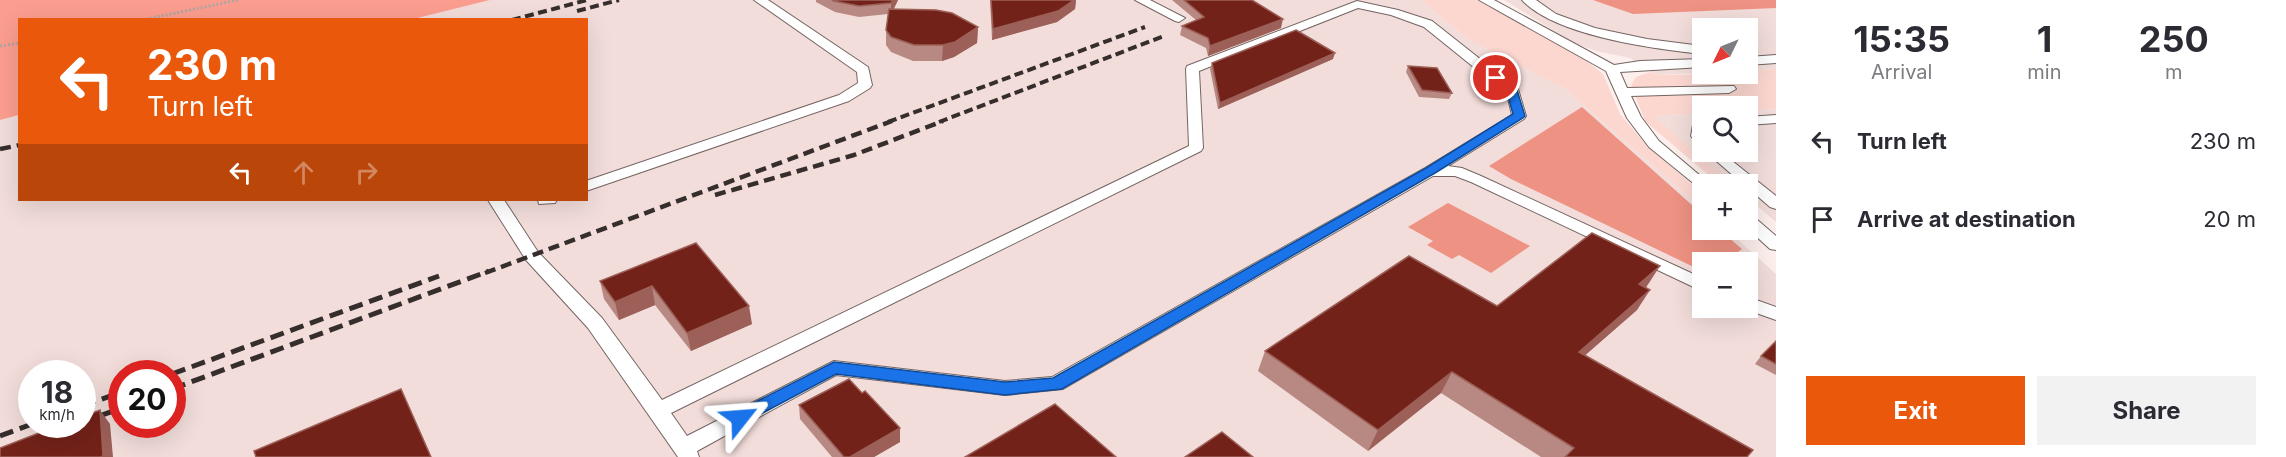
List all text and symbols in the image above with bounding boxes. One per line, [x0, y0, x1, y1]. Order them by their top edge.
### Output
text: 15:35 [1853, 17, 1950, 61]
text: 1 [2037, 17, 2052, 61]
text: 250 [2139, 17, 2209, 61]
north arrow [1692, 18, 1758, 84]
map controls [1692, 18, 1758, 318]
text: 230 m [147, 39, 277, 90]
icon: left [48, 42, 126, 120]
pin [1470, 52, 1521, 103]
text: Arrival [1871, 60, 1932, 84]
text: min [2027, 60, 2062, 84]
text: m [2165, 60, 2183, 84]
icon: arrive [1479, 61, 1512, 94]
text: Turn left [147, 90, 253, 123]
button: search [1692, 96, 1758, 162]
icon: left [1806, 125, 1839, 158]
text: Turn left [1857, 128, 1947, 154]
text: 230 m [2190, 128, 2256, 154]
icon: left [224, 156, 257, 189]
icon: ahead [287, 156, 320, 189]
icon: right [350, 156, 383, 189]
button: + [1692, 174, 1758, 240]
icon: arrive [1806, 203, 1839, 236]
text: Arrive at destination [1857, 206, 2076, 232]
text: 20 m [2203, 206, 2256, 232]
button: − [1692, 252, 1758, 318]
speed limit sign: 20 [108, 360, 186, 438]
text: 18 [41, 374, 73, 410]
button: Exit [1806, 376, 2025, 445]
button: Share [2037, 376, 2256, 445]
position arrow [708, 386, 772, 450]
text: km/h [39, 405, 75, 424]

